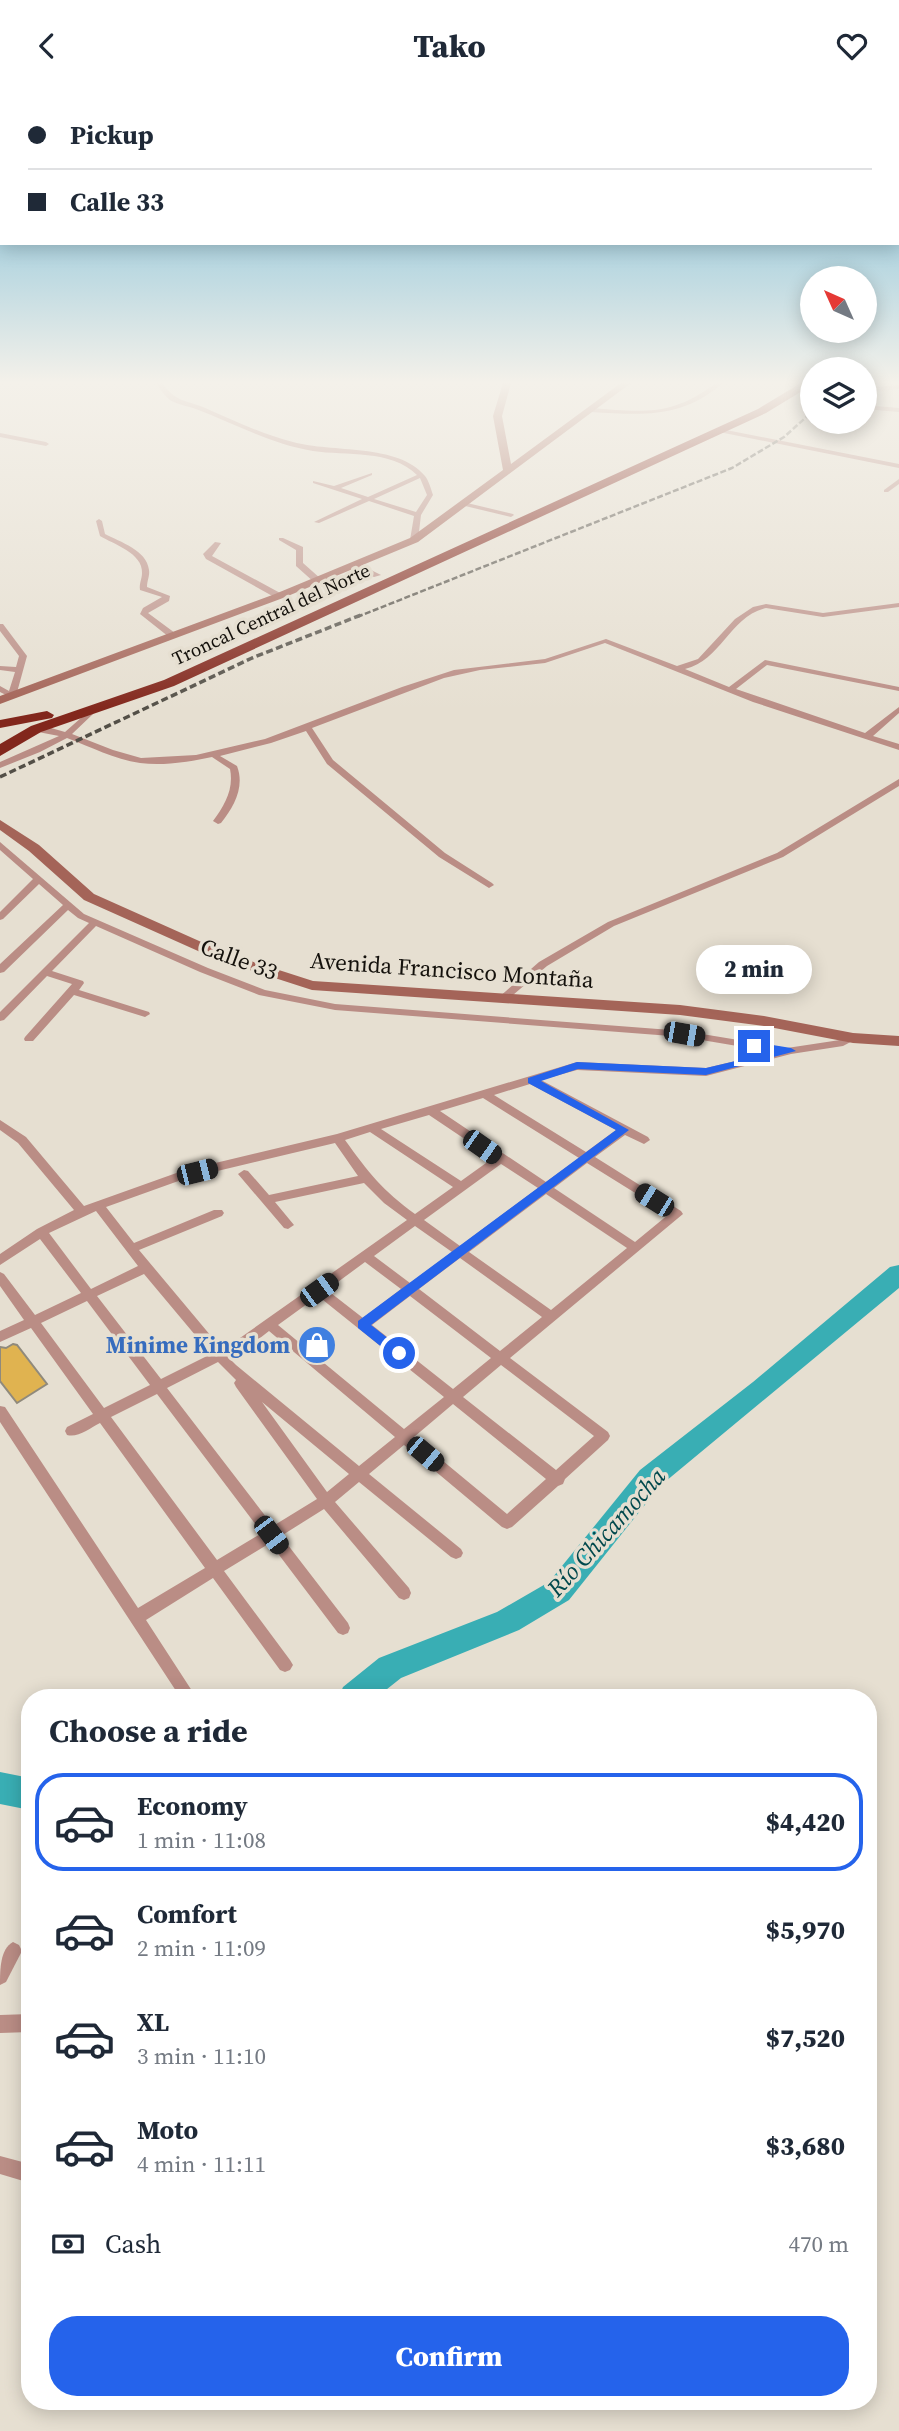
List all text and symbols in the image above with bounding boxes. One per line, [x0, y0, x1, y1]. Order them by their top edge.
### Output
text: Tako [413, 24, 486, 68]
icon: back [28, 27, 66, 65]
icon: heart [833, 27, 871, 65]
text: Pickup [70, 117, 154, 153]
text: Calle 33 [70, 184, 164, 220]
north arrow [800, 266, 877, 343]
map controls [800, 266, 877, 434]
button: layers [800, 357, 877, 434]
street label: Troncal Central del Norte [168, 557, 374, 671]
street label: Calle 33 [196, 930, 282, 988]
street label: Avenida Francisco Montaña [309, 944, 595, 996]
callout: 2 min [696, 944, 812, 993]
text: 2 min [724, 953, 784, 985]
car [662, 1020, 707, 1048]
route end [738, 1030, 770, 1062]
car [459, 1126, 506, 1168]
car [175, 1157, 220, 1187]
car [631, 1180, 678, 1220]
car [296, 1269, 343, 1311]
shop icon: Minime Kingdom [296, 1324, 338, 1366]
place label: Minime Kingdom [106, 1329, 290, 1361]
route start [383, 1337, 415, 1369]
car [403, 1432, 448, 1476]
water label: Río Chicamocha [539, 1460, 673, 1604]
car [250, 1512, 293, 1558]
text: Choose a ride [49, 1709, 248, 1753]
text: Economy [137, 1788, 248, 1824]
icon: car [53, 1791, 116, 1854]
text: $4,420 [766, 1804, 845, 1840]
text: 1 min · 11:08 [137, 1824, 266, 1856]
text: Comfort [137, 1896, 237, 1932]
icon: car [53, 1899, 116, 1962]
text: $5,970 [766, 1912, 845, 1948]
text: 2 min · 11:09 [137, 1932, 266, 1964]
text: XL [137, 2004, 169, 2040]
icon: car [53, 2007, 116, 2070]
text: $7,520 [766, 2020, 845, 2056]
text: 3 min · 11:10 [137, 2040, 266, 2072]
text: Moto [137, 2112, 198, 2148]
icon: car [53, 2115, 116, 2178]
text: $3,680 [766, 2128, 845, 2164]
text: 4 min · 11:11 [137, 2148, 266, 2180]
icon: cash [49, 2225, 87, 2263]
text: Cash [105, 2226, 161, 2262]
text: 470 m [788, 2228, 849, 2260]
button: Confirm [49, 2316, 849, 2396]

